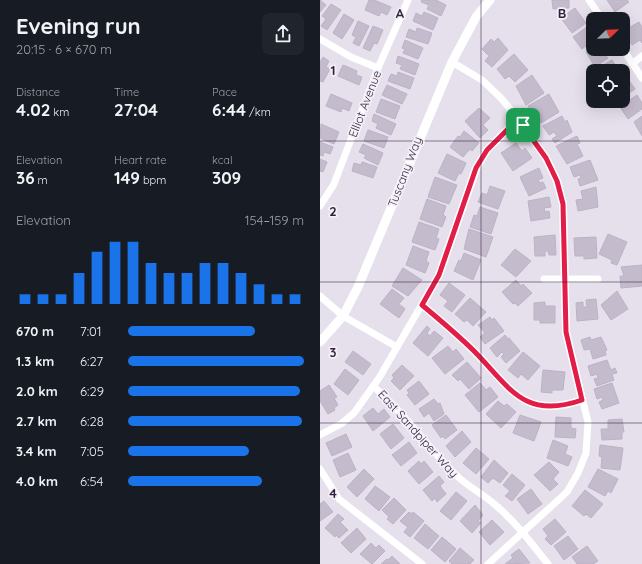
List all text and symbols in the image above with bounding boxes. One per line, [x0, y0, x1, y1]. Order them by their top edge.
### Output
text: A [396, 5, 405, 21]
text: B [558, 5, 566, 21]
text: Evening run [16, 12, 141, 40]
north arrow [586, 12, 630, 56]
map controls [586, 12, 630, 108]
button: share [262, 13, 304, 55]
text: 20:15 · 6 × 670 m [16, 41, 112, 57]
text: 1 [330, 62, 336, 78]
button: locate [586, 64, 630, 108]
street label: Elliot Avenue [345, 68, 384, 139]
text: Distance [16, 85, 60, 99]
text: Time [114, 85, 139, 99]
text: Pace [212, 85, 237, 99]
text: 4.02 [16, 99, 50, 120]
text: 27:04 [114, 99, 158, 120]
text: 6:44 [212, 99, 246, 120]
text: km [50, 105, 69, 119]
text: /km [246, 105, 271, 119]
pin [506, 108, 540, 142]
icon: arrive [512, 114, 534, 136]
street label: Tuscany Way [384, 134, 425, 209]
text: Elevation [16, 153, 62, 167]
text: Heart rate [114, 153, 166, 167]
text: kcal [212, 153, 233, 167]
text: 36 [16, 167, 35, 188]
text: 149 [114, 167, 140, 188]
text: 309 [212, 167, 241, 188]
text: m [35, 173, 48, 187]
text: bpm [140, 173, 166, 187]
text: 2 [329, 203, 337, 219]
text: Elevation [16, 212, 71, 228]
text: 154–159 m [245, 212, 304, 228]
text: 670 m [16, 323, 54, 339]
text: 7:01 [80, 323, 102, 339]
text: 3 [330, 344, 337, 360]
text: 1.3 km [16, 353, 54, 369]
text: 6:27 [80, 353, 103, 369]
text: 2.0 km [16, 383, 58, 399]
text: 6:29 [80, 383, 104, 399]
street label: East Sandpiper Way [375, 387, 462, 481]
text: 2.7 km [16, 413, 57, 429]
text: 6:28 [80, 413, 104, 429]
text: 3.4 km [16, 443, 57, 459]
text: 7:05 [80, 443, 104, 459]
text: 4.0 km [16, 473, 58, 489]
text: 6:54 [80, 473, 103, 489]
text: 4 [329, 485, 337, 501]

